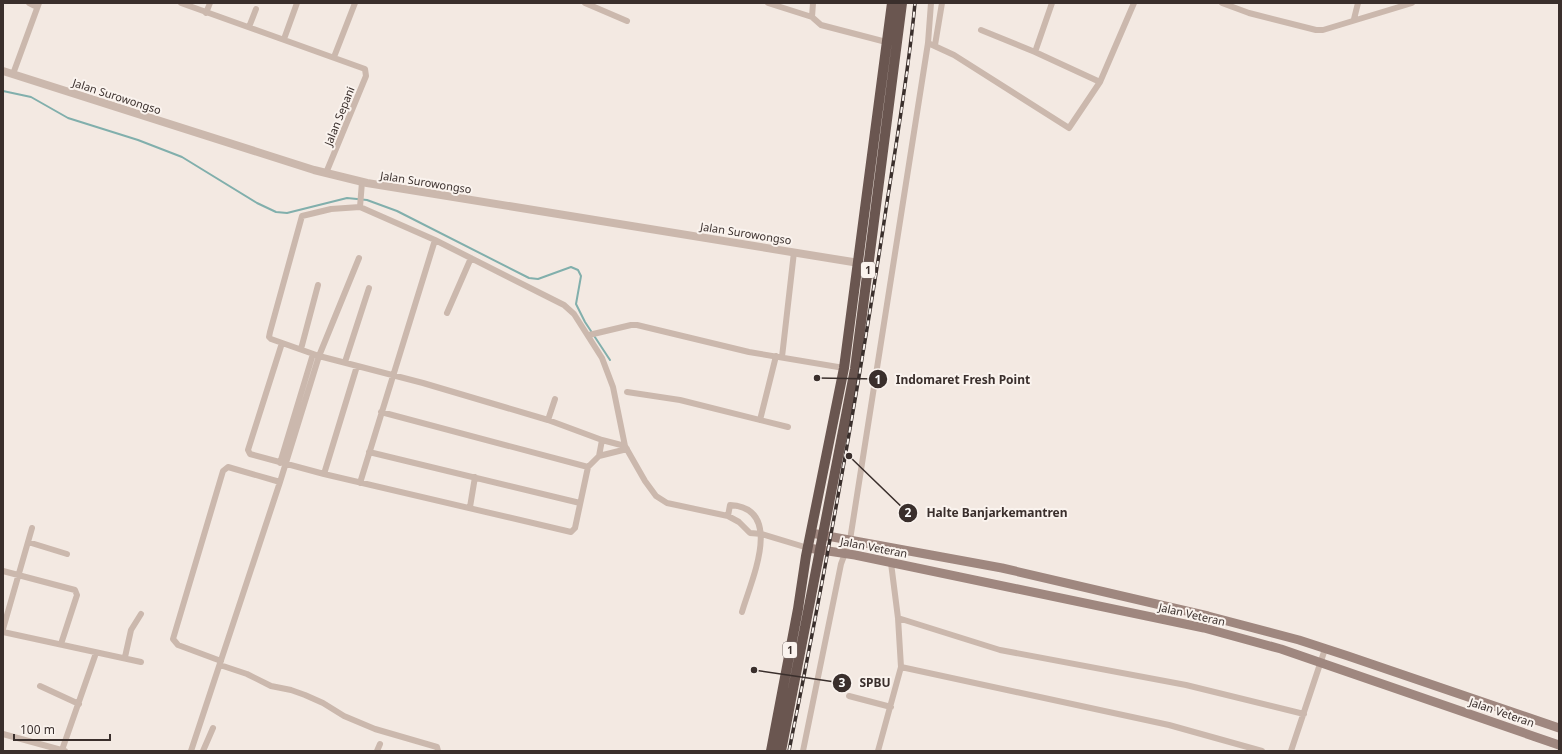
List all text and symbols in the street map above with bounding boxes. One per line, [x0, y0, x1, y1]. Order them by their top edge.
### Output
street label: Jalan Surowongso [70, 74, 163, 117]
street label: Jalan Sepani [320, 84, 358, 149]
street label: Jalan Surowongso [378, 167, 473, 197]
street label: Jalan Surowongso [698, 218, 793, 248]
road number: 1 [861, 262, 875, 278]
callout: Indomaret Fresh Point [868, 367, 1039, 391]
text: 1 [875, 371, 881, 388]
text: Indomaret Fresh Point [896, 371, 1030, 388]
callout: Halte Banjarkemantren [898, 501, 1075, 525]
text: 2 [905, 504, 912, 521]
text: Halte Banjarkemantren [926, 504, 1068, 521]
street label: Jalan Veteran [838, 533, 909, 561]
street label: Jalan Veteran [1156, 599, 1227, 629]
road number: 1 [783, 642, 797, 658]
callout: SPBU [832, 671, 899, 695]
text: 3 [839, 674, 846, 691]
text: SPBU [859, 674, 891, 691]
street label: Jalan Veteran [1467, 694, 1537, 730]
scale bar [14, 716, 110, 742]
text: 100 m [20, 721, 55, 738]

